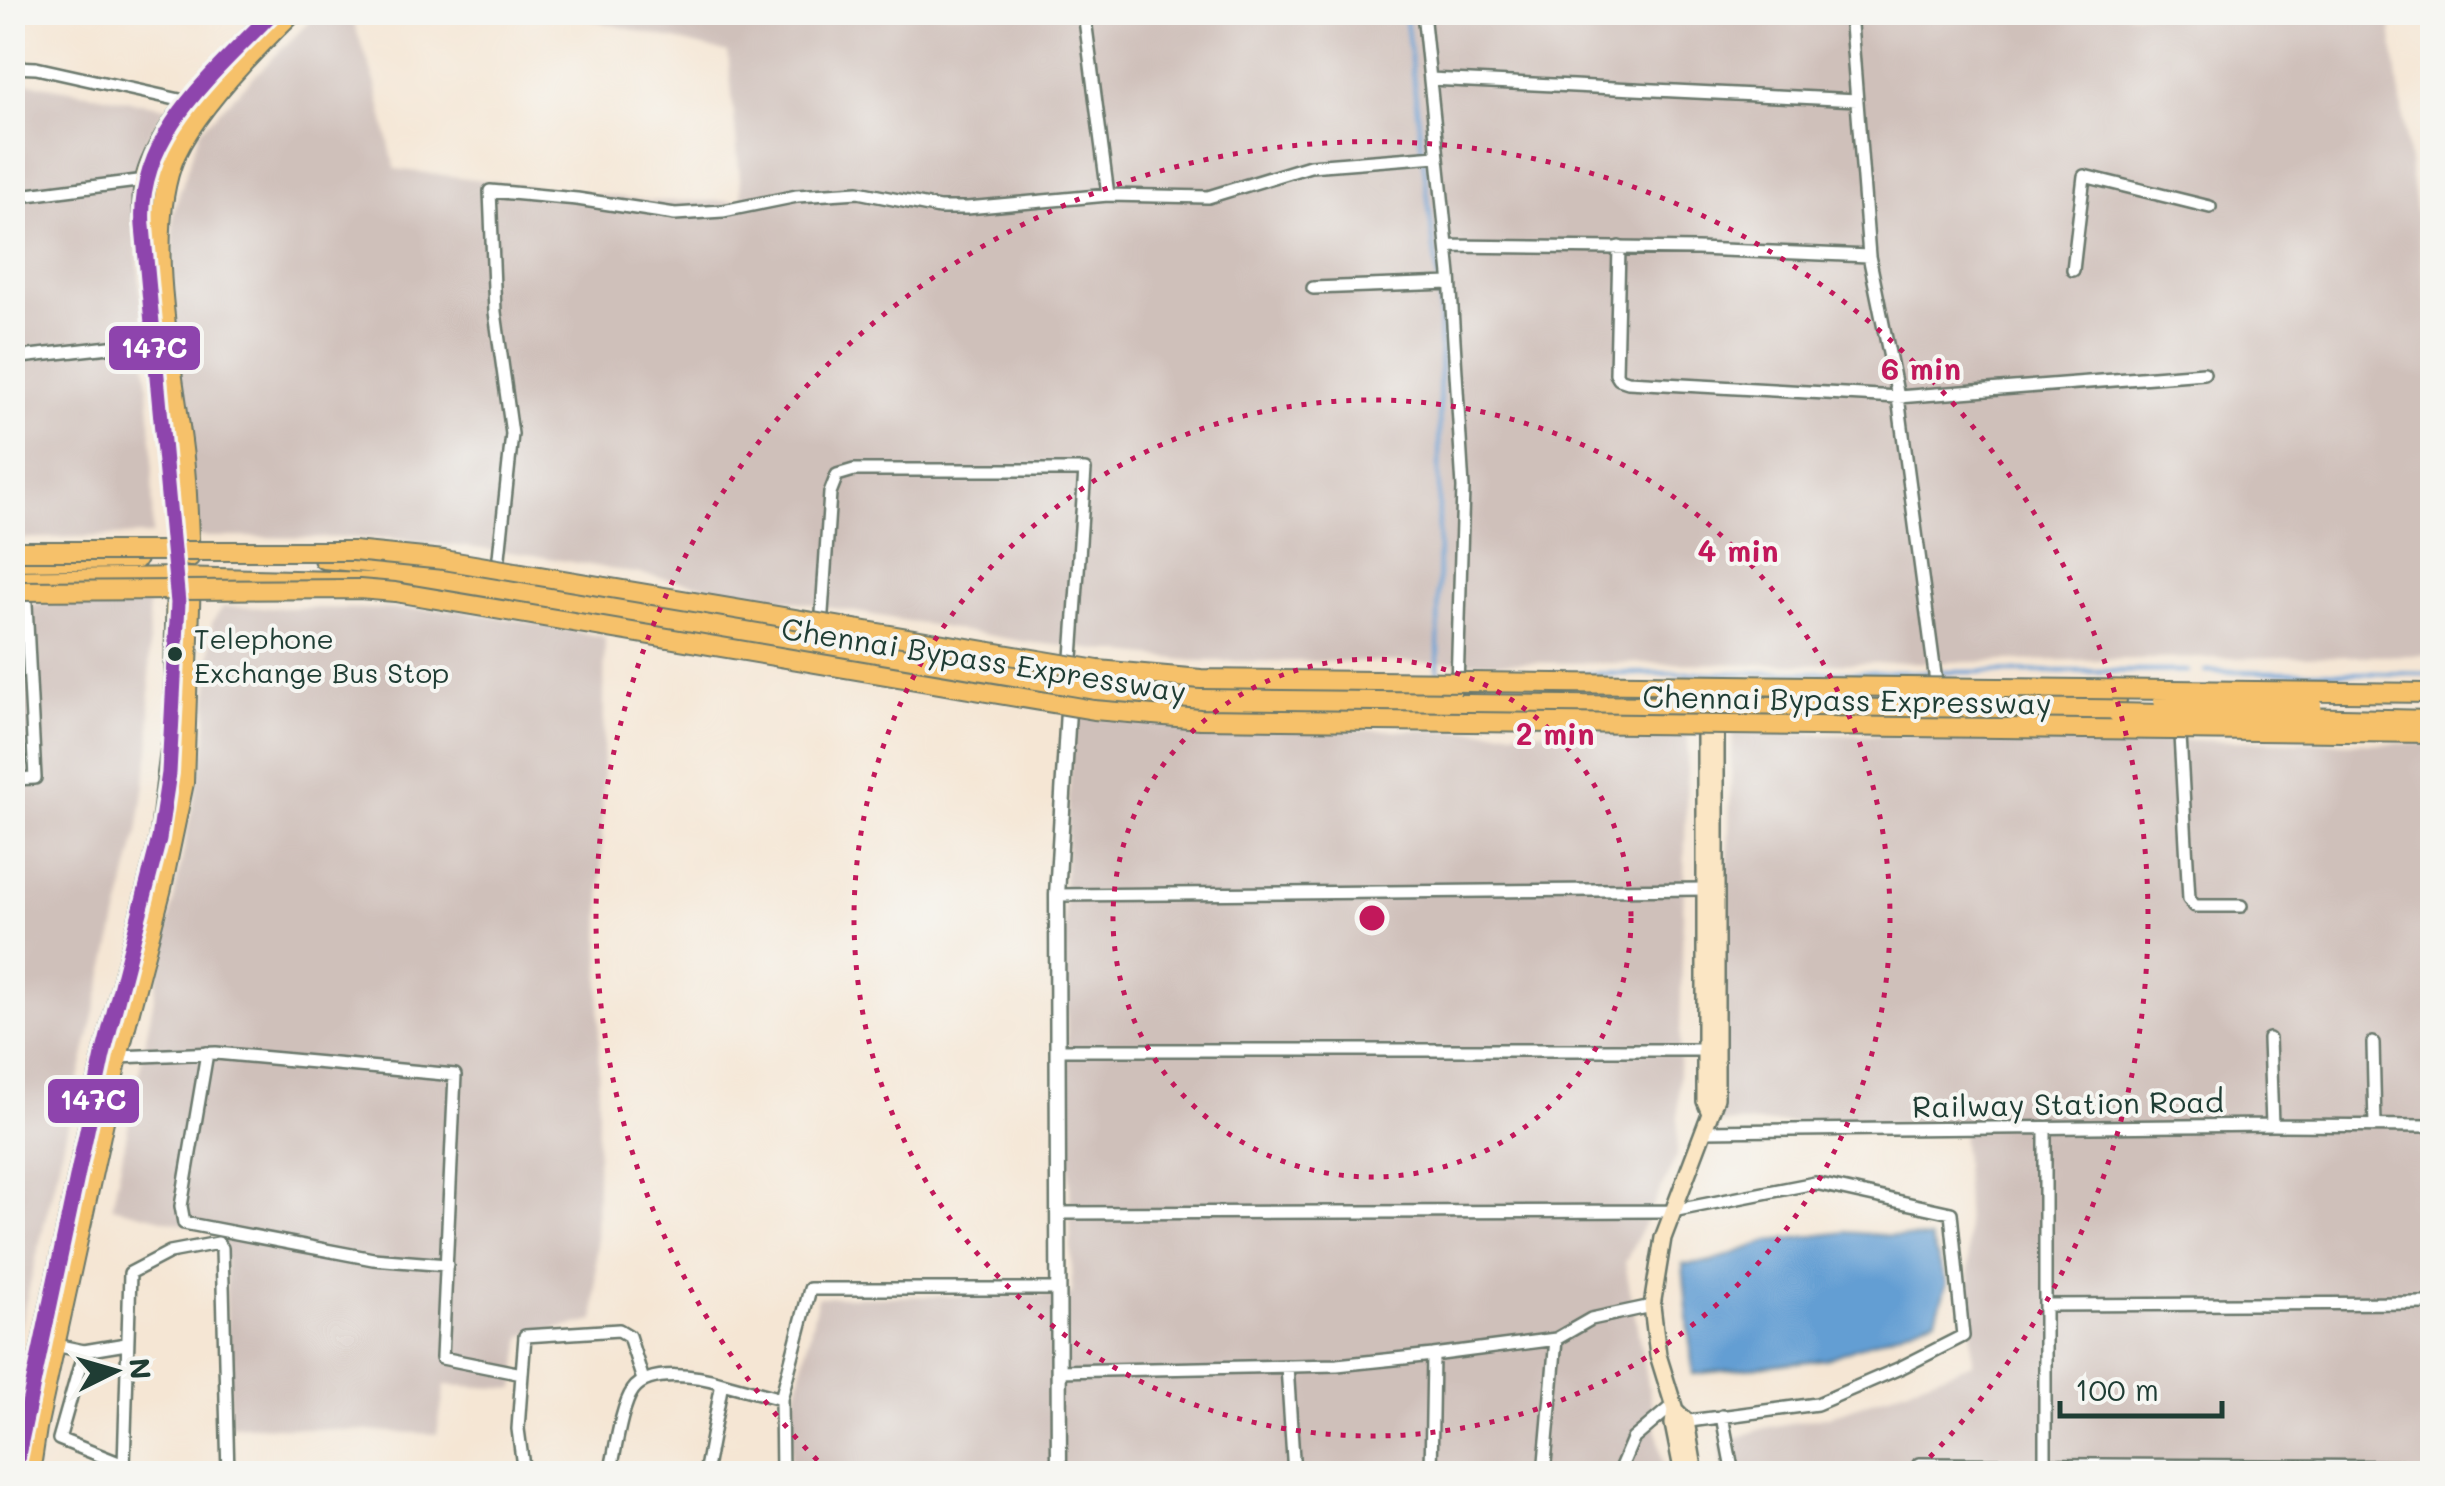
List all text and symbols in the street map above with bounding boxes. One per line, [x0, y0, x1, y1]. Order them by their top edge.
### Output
line badge: 147C [107, 324, 202, 372]
text: 147C [121, 329, 187, 365]
text: 6 min [1881, 348, 1961, 388]
text: 4 min [1698, 530, 1779, 570]
street label: Chennai Bypass Expressway [779, 607, 1189, 711]
place label: Telephone Exchange Bus Stop [194, 620, 449, 690]
marker: Telephone Exchange Bus Stop [165, 644, 185, 664]
street label: Chennai Bypass Expressway [1642, 675, 2052, 723]
text: 2 min [1516, 713, 1594, 753]
centre of rings [1354, 900, 1390, 936]
line badge: 147C [46, 1077, 141, 1125]
street label: Railway Station Road [1912, 1080, 2224, 1126]
text: 147C [60, 1081, 126, 1117]
north arrow [65, 1321, 165, 1421]
scale bar [2060, 1356, 2222, 1418]
text: N [122, 1357, 160, 1381]
text: 100 m [2075, 1369, 2159, 1409]

